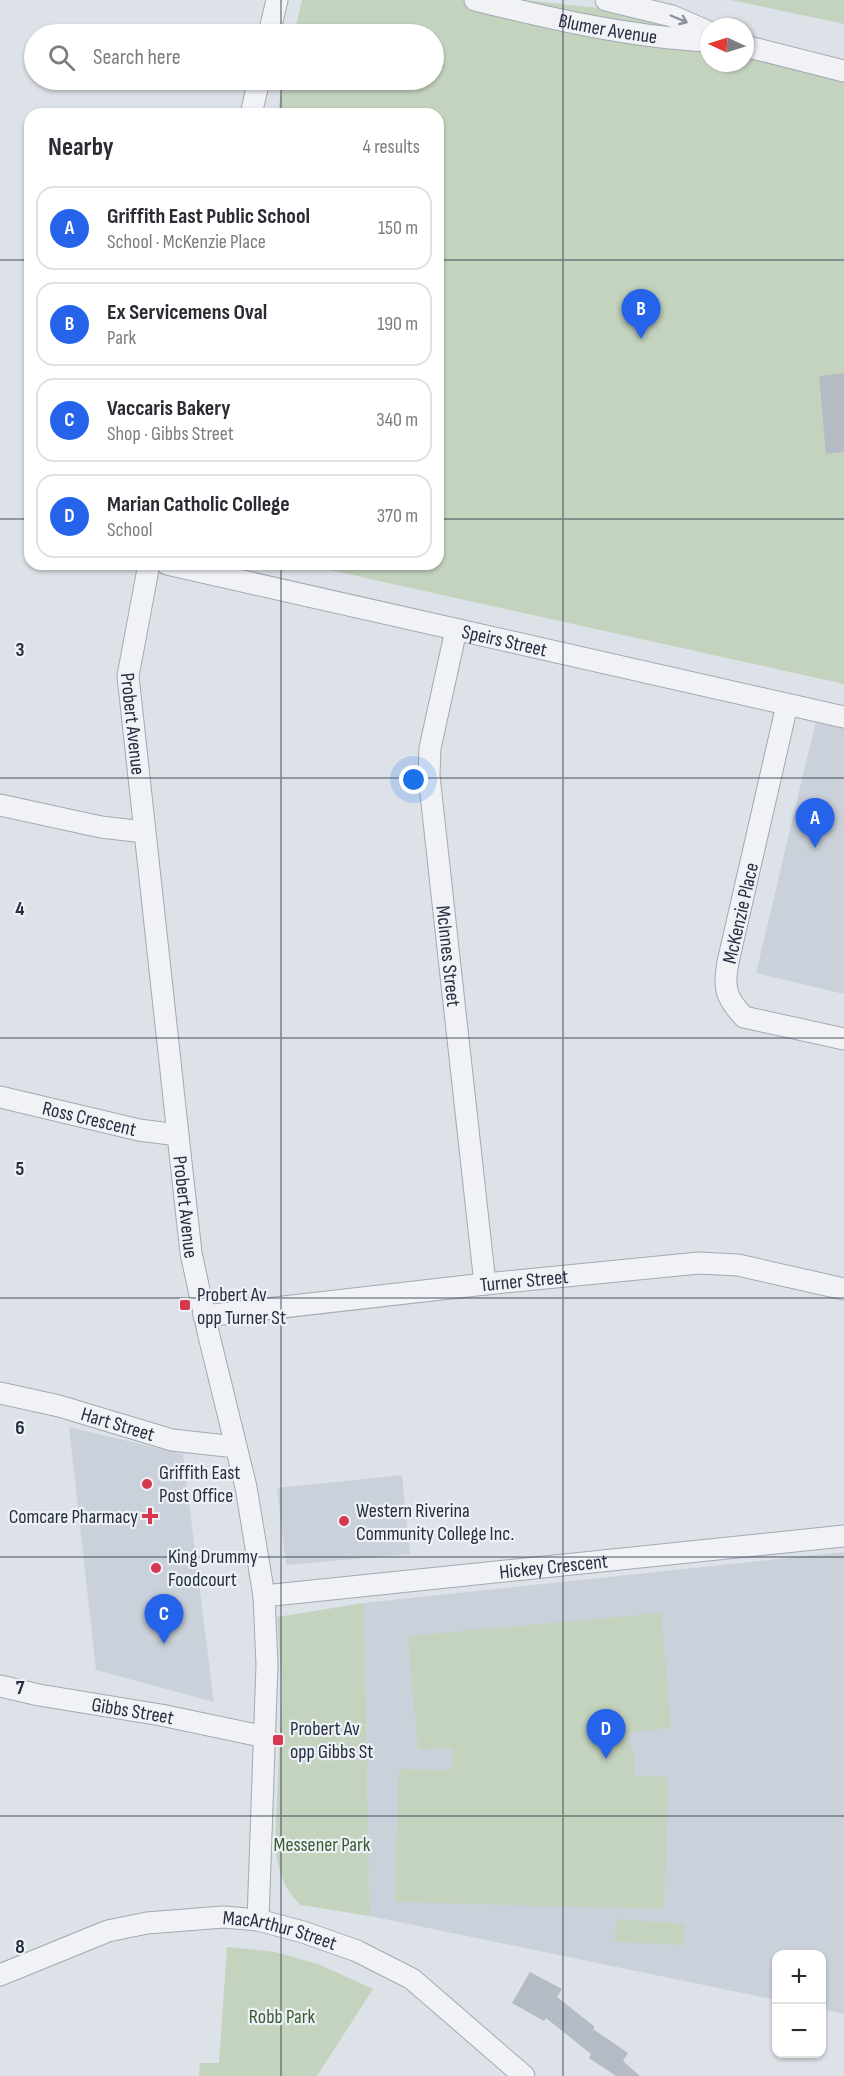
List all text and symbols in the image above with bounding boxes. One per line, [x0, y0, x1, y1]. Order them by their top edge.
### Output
street label: Blumer Avenue [556, 9, 659, 49]
one-way arrow [669, 14, 687, 25]
north arrow [700, 18, 754, 72]
search box [24, 24, 444, 90]
icon: search [45, 41, 78, 74]
text: Search here [93, 44, 180, 71]
text: Nearby [48, 132, 114, 163]
text: 4 results [363, 135, 420, 159]
text: Griffith East Public School [107, 203, 310, 230]
text: A [65, 216, 74, 240]
text: 150 m [378, 216, 418, 240]
text: School · McKenzie Place [107, 230, 266, 254]
pin: B [622, 290, 660, 339]
text: Ex Servicemens Oval [107, 299, 267, 326]
text: B [65, 312, 74, 336]
text: 190 m [377, 312, 418, 336]
text: Park [107, 326, 136, 350]
text: Vaccaris Bakery [107, 395, 230, 422]
text: C [64, 408, 75, 432]
text: 340 m [376, 408, 418, 432]
text: Shop · Gibbs Street [107, 422, 234, 446]
text: Marian Catholic College [107, 491, 290, 518]
text: D [64, 504, 75, 528]
text: 370 m [377, 504, 418, 528]
text: School [107, 518, 152, 542]
street label: Speirs Street [459, 620, 549, 663]
text: 3 [16, 638, 25, 662]
street label: Probert Avenue [115, 671, 150, 776]
your location [399, 765, 428, 794]
pin: A [796, 798, 834, 848]
street label: McKenzie Place [718, 860, 764, 966]
text: 4 [15, 897, 25, 921]
street label: McInnes Street [430, 904, 465, 1008]
street label: Ross Crescent [40, 1096, 139, 1142]
street label: Probert Avenue [167, 1155, 203, 1261]
text: 5 [16, 1157, 25, 1181]
street label: Turner Street [479, 1265, 569, 1297]
place label: Probert Av opp Turner St [197, 1283, 286, 1330]
marker: Probert Av opp Turner St [178, 1298, 192, 1312]
street label: Hart Street [78, 1402, 157, 1447]
text: 6 [15, 1416, 25, 1440]
place label: Griffith East Post Office [159, 1461, 240, 1508]
marker: Griffith East Post Office [140, 1477, 154, 1491]
place label: Western Riverina Community College Inc. [356, 1499, 514, 1546]
place label: Comcare Pharmacy [9, 1505, 138, 1529]
marker: Comcare Pharmacy [143, 1509, 157, 1523]
marker: Western Riverina Community College Inc. [337, 1514, 351, 1528]
place label: King Drummy Foodcourt [168, 1545, 258, 1592]
street label: Hickey Crescent [498, 1550, 609, 1585]
marker: King Drummy Foodcourt [149, 1561, 163, 1575]
pin: C [144, 1594, 184, 1644]
text: 7 [16, 1676, 25, 1700]
street label: Gibbs Street [90, 1693, 176, 1730]
pin: D [586, 1710, 626, 1759]
place label: Probert Av opp Gibbs St [290, 1717, 373, 1764]
marker: Probert Av opp Gibbs St [271, 1733, 285, 1747]
park label: Messener Park [274, 1833, 371, 1857]
street label: MacArthur Street [222, 1906, 340, 1956]
text: 8 [15, 1935, 25, 1959]
map controls [772, 1950, 826, 2058]
button: + [772, 1950, 826, 2004]
button: − [772, 2004, 826, 2058]
park label: Robb Park [249, 2005, 316, 2029]

